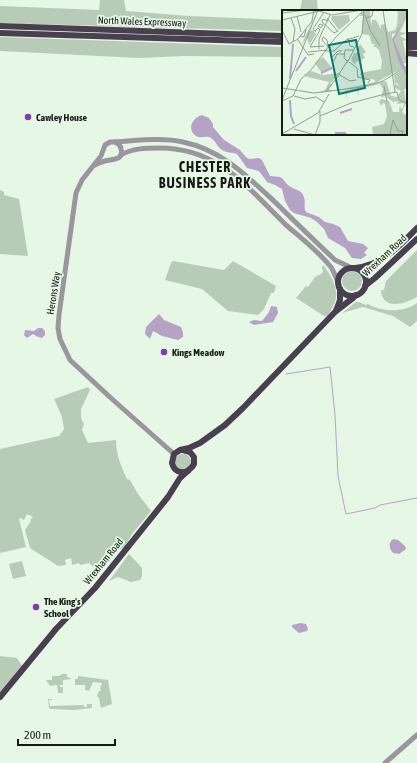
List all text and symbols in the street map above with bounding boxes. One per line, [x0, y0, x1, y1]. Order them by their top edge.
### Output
inset map [282, 10, 407, 135]
street label: North Wales Expressway [98, 14, 186, 29]
marker: Cawley House [23, 112, 33, 122]
place label: Cawley House [36, 112, 87, 123]
district label: CHESTER BUSINESS PARK [159, 159, 251, 191]
street label: Wrexham Road [360, 232, 409, 278]
street label: Herons Way [45, 271, 62, 315]
marker: Kings Meadow [159, 347, 169, 357]
place label: Kings Meadow [172, 347, 224, 358]
street label: Wrexham Road [82, 536, 125, 586]
place label: The King's School [44, 596, 81, 619]
marker: The King's School [31, 602, 41, 612]
scale bar [18, 721, 115, 747]
text: 200 m [24, 728, 51, 742]

